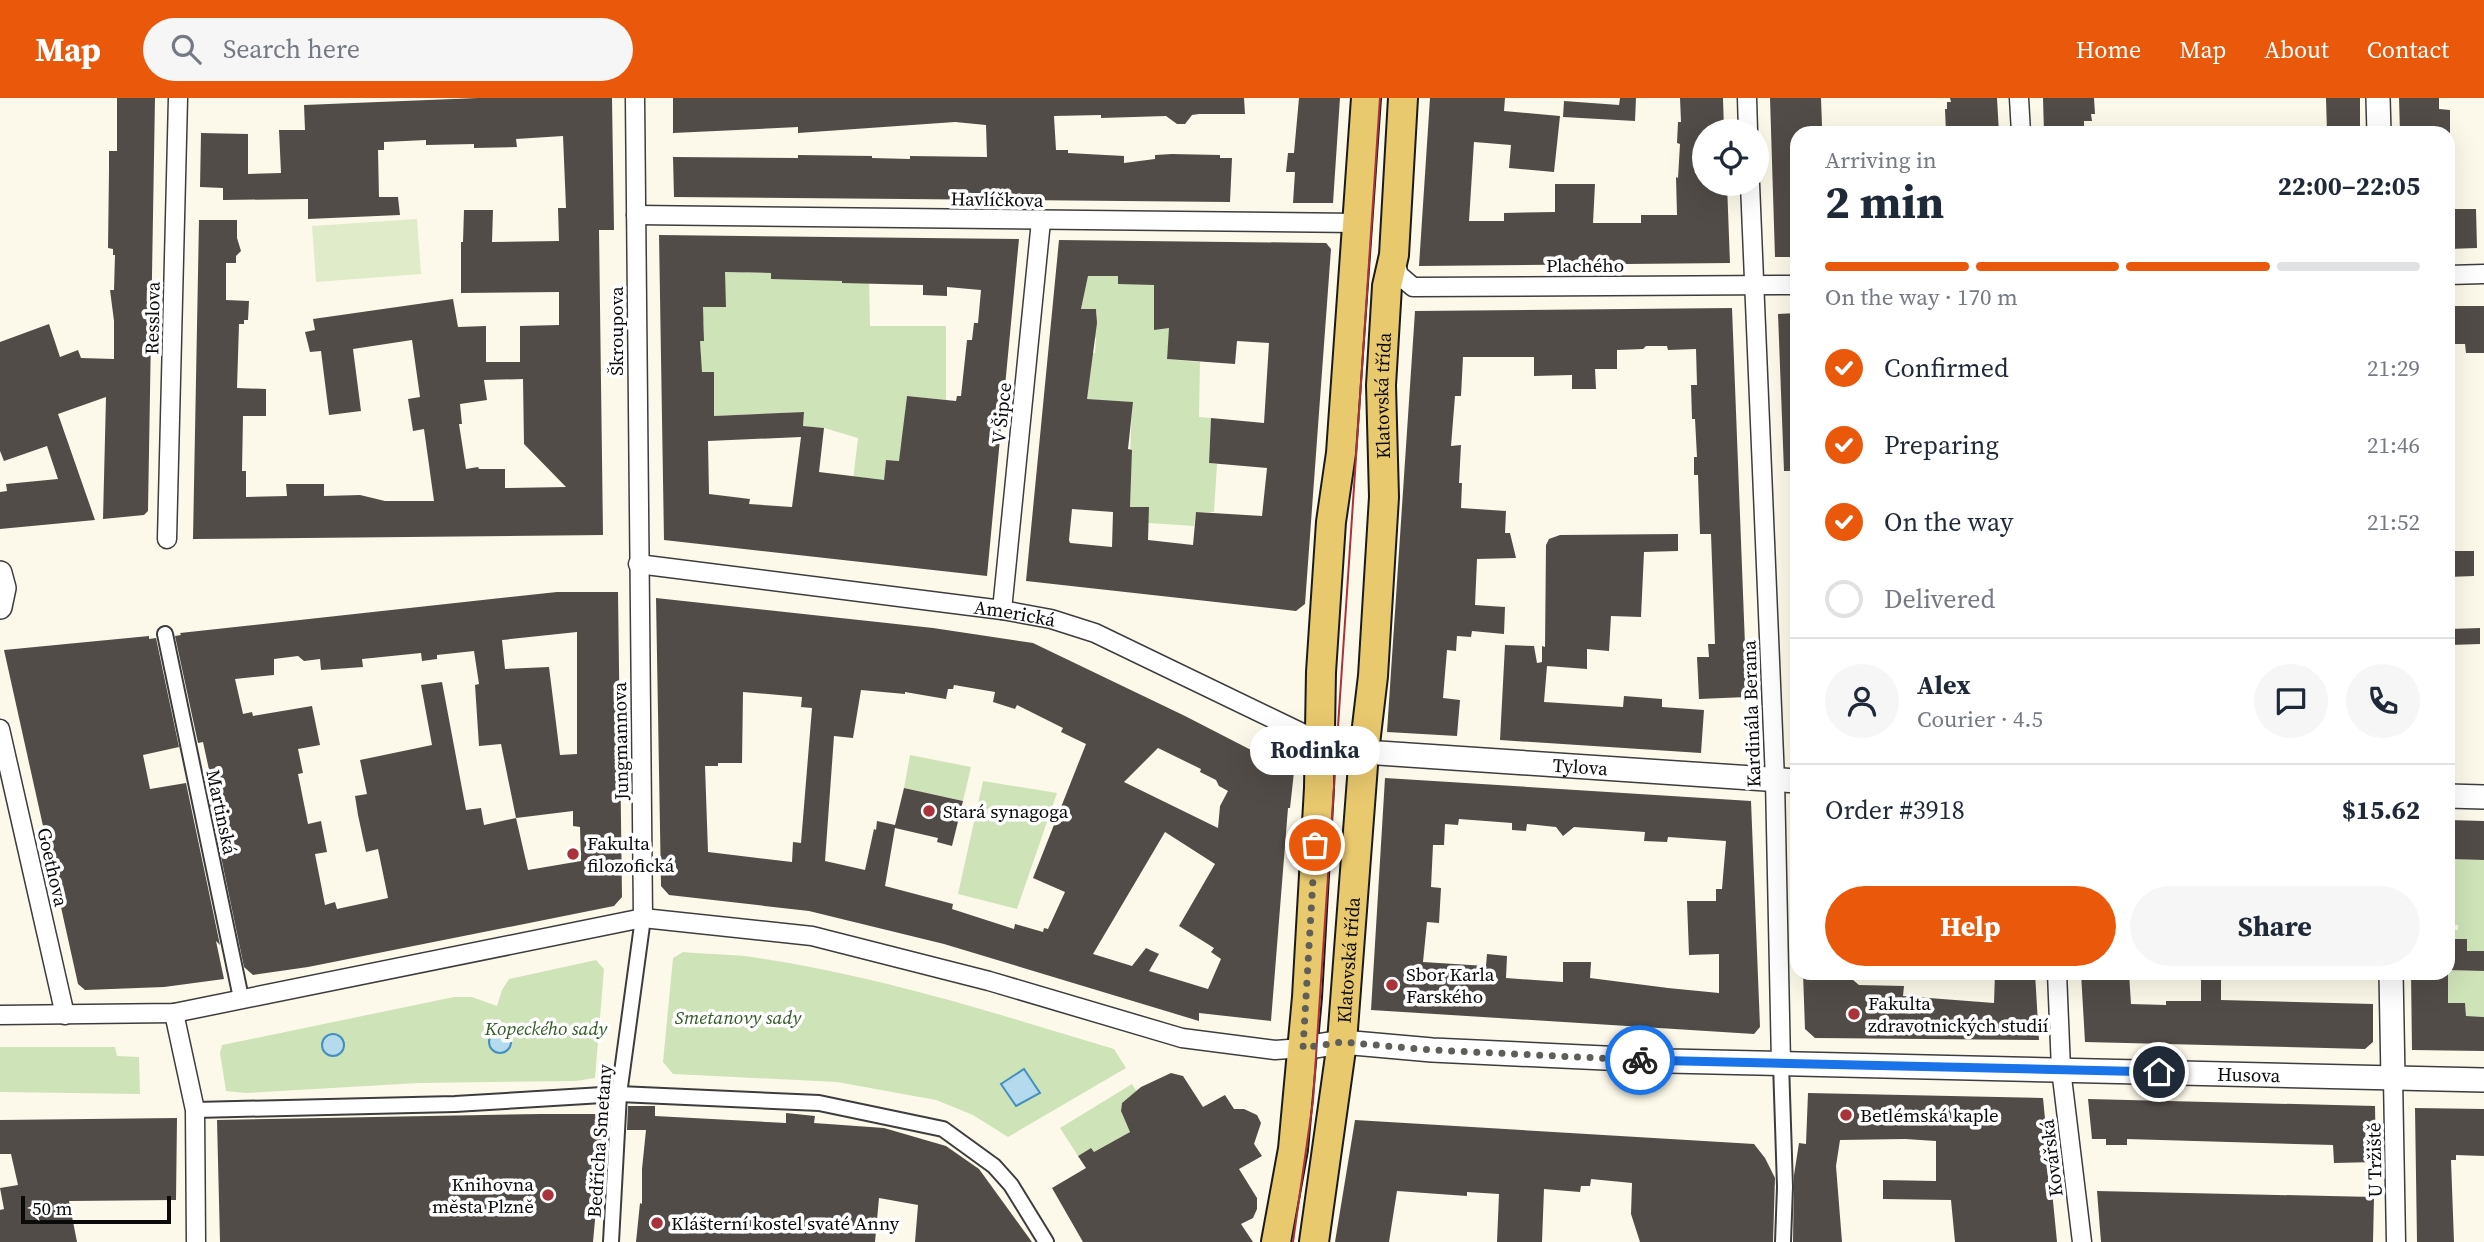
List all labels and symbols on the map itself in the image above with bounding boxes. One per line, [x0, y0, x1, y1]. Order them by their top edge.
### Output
street label: Havlíčkova [950, 185, 1044, 213]
street label: Plachého [1546, 252, 1624, 278]
street label: Resslova [138, 281, 166, 355]
street label: Škroupova [603, 286, 629, 376]
street label: Klatovská třída [1368, 331, 1397, 459]
street label: V Šipce [985, 381, 1017, 445]
street label: Americká [973, 594, 1058, 633]
street label: Kardinála Berana [1735, 640, 1767, 788]
street label: Jungmannova [606, 681, 634, 801]
callout: Rodinka [1250, 726, 1380, 775]
street label: Tylova [1552, 752, 1609, 781]
street label: Martinská [200, 767, 244, 857]
place label: Stará synagoga [943, 798, 1069, 824]
marker: Stará synagoga [921, 803, 937, 819]
pin [1285, 815, 1345, 875]
street label: Goethova [31, 825, 75, 909]
place label: Fakulta filozofická [587, 830, 675, 878]
marker: Fakulta filozofická [565, 846, 581, 862]
street label: Klatovská třída [1330, 896, 1366, 1024]
place label: Sbor Karla Farského [1406, 961, 1495, 1009]
marker: Sbor Karla Farského [1384, 977, 1400, 993]
place label: Fakulta zdravotnických studií [1868, 990, 2049, 1038]
park label: Smetanovy sady [675, 1004, 802, 1030]
marker: Fakulta zdravotnických studií [1846, 1006, 1862, 1022]
park label: Kopeckého sady [484, 1015, 608, 1041]
courier [1605, 1025, 1675, 1095]
pin [2129, 1042, 2189, 1102]
street label: Husova [2217, 1061, 2281, 1088]
street label: Bedřicha Smetany [581, 1063, 617, 1219]
place label: Betlémská kaple [1860, 1102, 1999, 1128]
marker: Betlémská kaple [1838, 1107, 1854, 1123]
street label: Kovářská [2033, 1118, 2069, 1198]
street label: U Tržiště [2360, 1122, 2388, 1198]
place label: Knihovna města Plzně [432, 1171, 534, 1219]
marker: Knihovna města Plzně [540, 1187, 556, 1203]
scale bar [21, 1193, 172, 1225]
place label: Klášterní kostel svaté Anny [671, 1210, 900, 1236]
marker: Klášterní kostel svaté Anny [649, 1215, 665, 1231]

